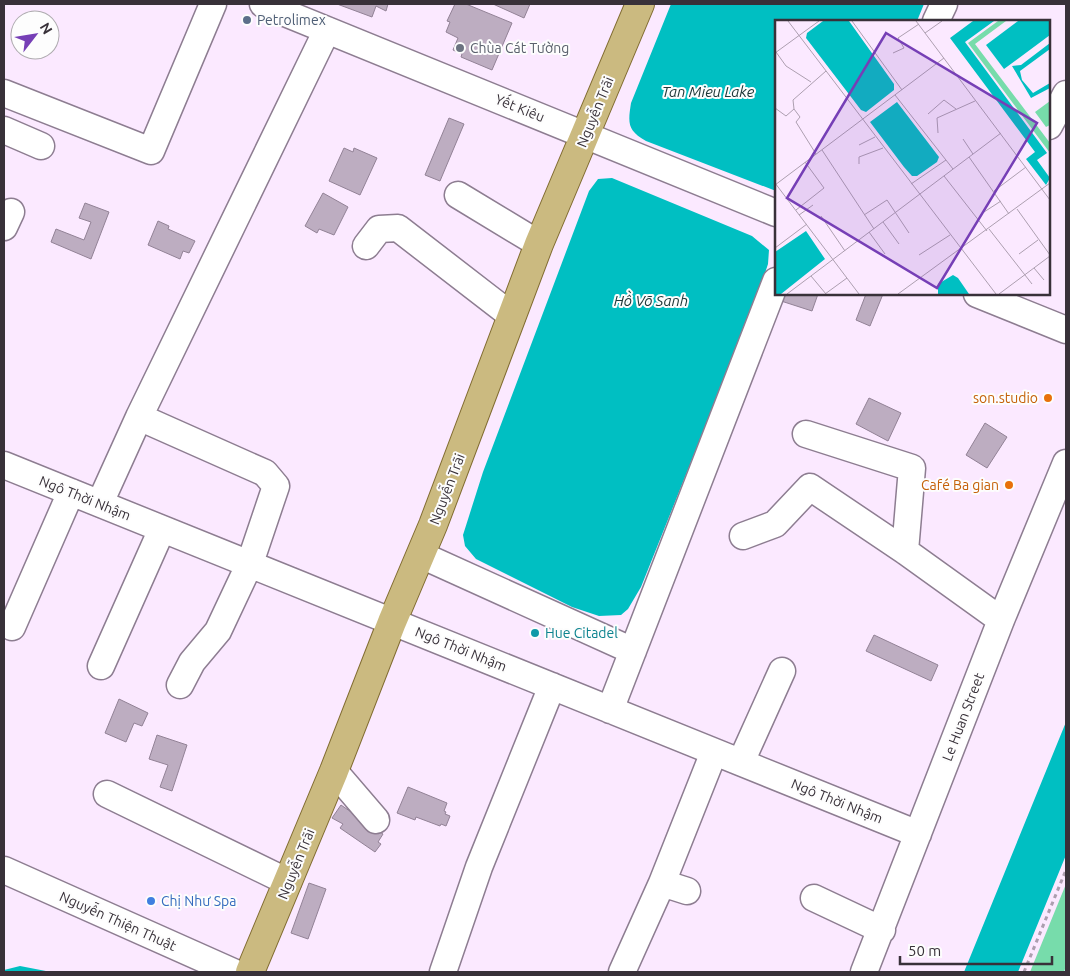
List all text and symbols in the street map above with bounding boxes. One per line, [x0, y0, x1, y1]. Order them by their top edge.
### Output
north arrow [10, 10, 60, 60]
place label: Petrolimex [257, 12, 326, 28]
marker: Petrolimex [241, 14, 253, 26]
text: N [37, 20, 56, 37]
inset map [775, 20, 1050, 295]
place label: Chùa Cát Tường [470, 40, 569, 56]
marker: Chùa Cát Tường [454, 42, 466, 54]
street label: Nguyễn Trãi [571, 73, 616, 150]
water label: Tan Mieu Lake [662, 83, 755, 100]
street label: Yết Kiêu [493, 89, 548, 125]
water label: Hồ Võ Sanh [614, 290, 688, 309]
place label: son.studio [973, 390, 1038, 406]
marker: son.studio [1042, 392, 1054, 404]
street label: Nguyễn Trãi [424, 450, 468, 527]
street label: Ngô Thời Nhậm [37, 472, 133, 524]
place label: Café Ba gian [921, 477, 999, 493]
marker: Café Ba gian [1003, 479, 1015, 491]
street label: Ngô Thời Nhậm [413, 623, 509, 675]
place label: Hue Citadel [545, 625, 618, 641]
marker: Hue Citadel [529, 627, 541, 639]
street label: Le Huan Street [939, 670, 987, 763]
street label: Ngô Thời Nhậm [789, 775, 885, 827]
street label: Nguyễn Trãi [272, 825, 317, 902]
street label: Nguyễn Thiện Thuật [57, 886, 180, 954]
place label: Chị Như Spa [161, 893, 236, 909]
marker: Chị Như Spa [145, 895, 157, 907]
scale bar [900, 934, 1052, 966]
text: 50 m [908, 942, 941, 959]

